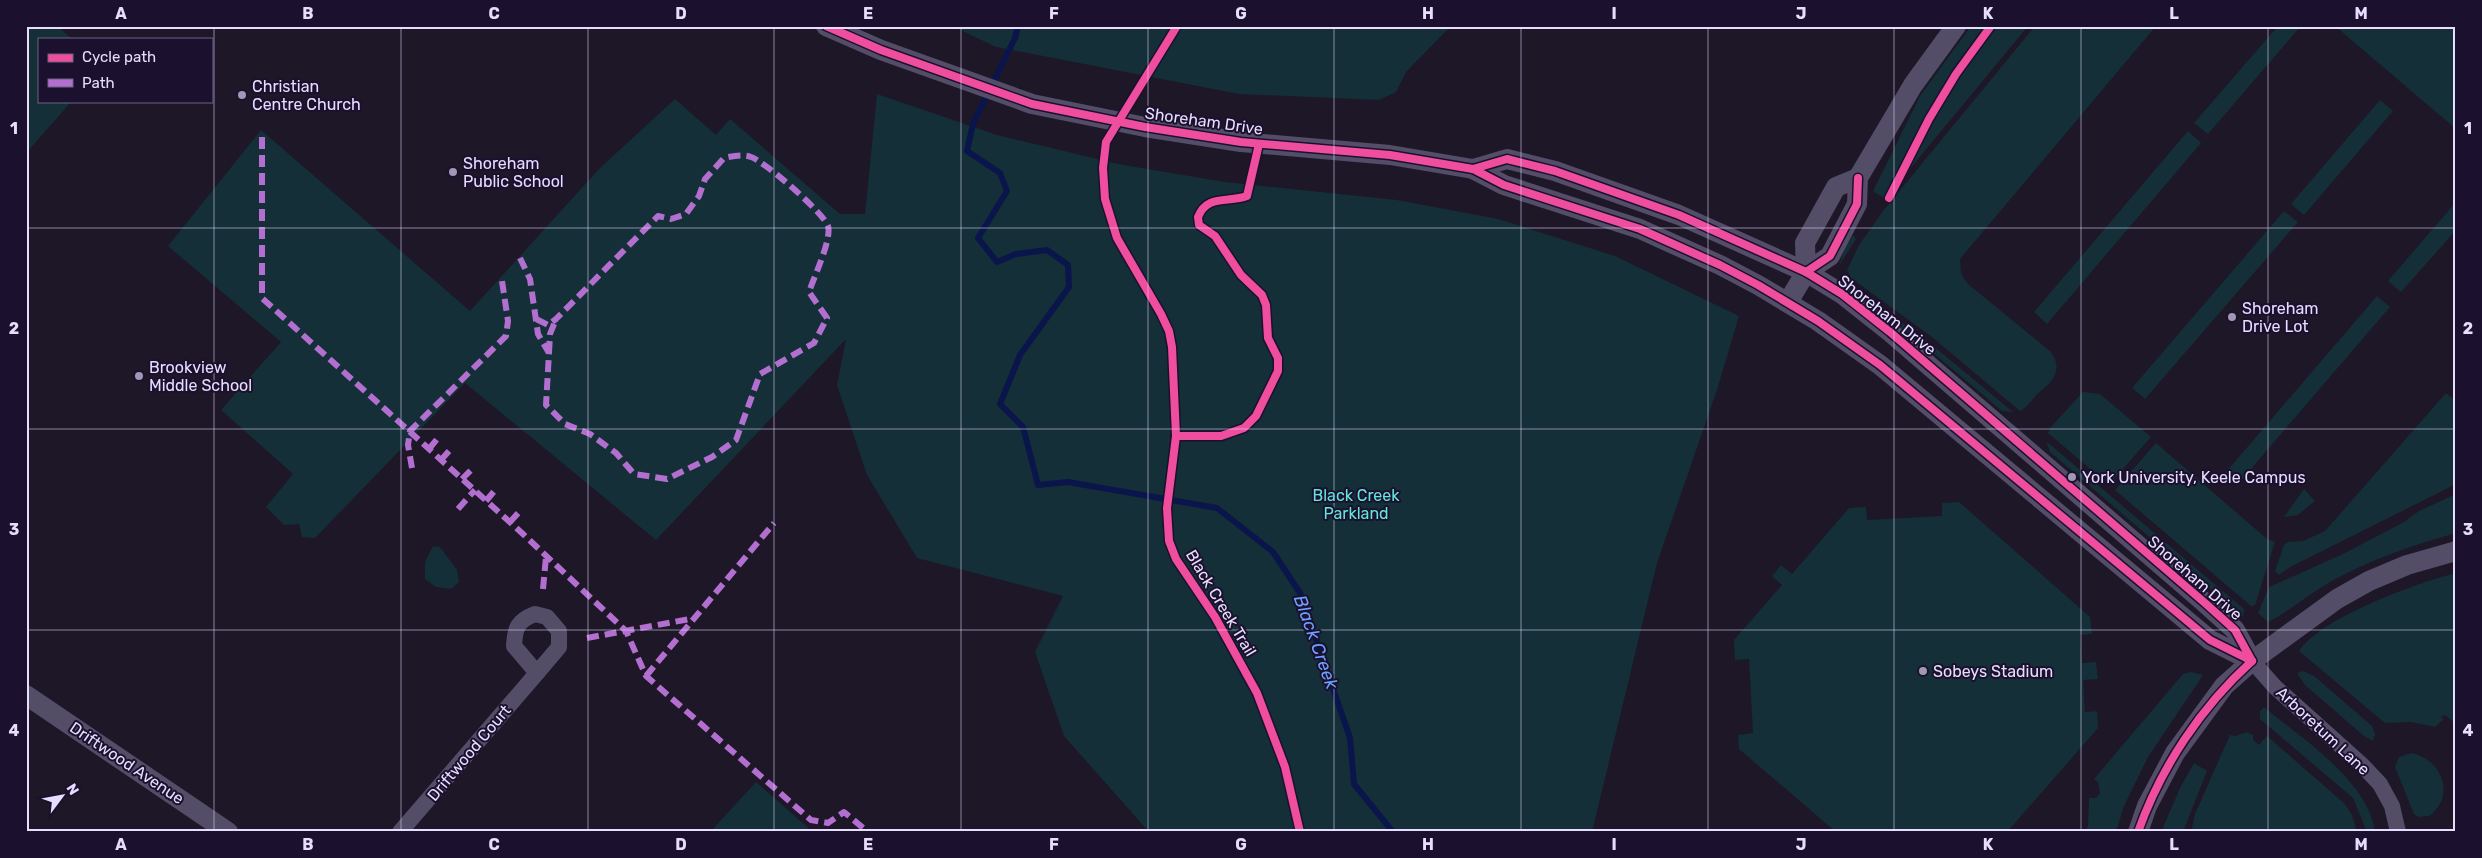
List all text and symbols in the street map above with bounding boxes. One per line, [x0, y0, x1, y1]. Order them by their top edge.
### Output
text: A [115, 4, 127, 23]
text: B [302, 4, 314, 23]
text: C [488, 4, 500, 23]
text: D [675, 4, 687, 23]
text: E [863, 4, 873, 23]
text: F [1049, 4, 1059, 23]
text: G [1235, 4, 1247, 23]
text: H [1422, 4, 1434, 23]
text: I [1611, 4, 1617, 23]
text: J [1796, 4, 1806, 23]
text: K [1983, 4, 1994, 23]
text: L [2169, 4, 2179, 23]
text: M [2354, 4, 2368, 23]
legend [38, 38, 212, 102]
text: Cycle path [82, 48, 156, 66]
text: Path [82, 74, 115, 92]
place label: Christian Centre Church [252, 77, 361, 114]
marker: Christian Centre Church [236, 89, 248, 101]
street label: Shoreham Drive [1144, 103, 1264, 139]
text: 1 [10, 119, 18, 138]
text: 1 [2464, 119, 2472, 138]
place label: Shoreham Public School [463, 154, 564, 191]
marker: Shoreham Public School [447, 166, 459, 178]
street label: Shoreham Drive [1834, 271, 1940, 359]
place label: Shoreham Drive Lot [2242, 299, 2319, 336]
marker: Shoreham Drive Lot [2226, 311, 2238, 323]
text: 2 [9, 319, 19, 338]
text: 2 [2463, 319, 2473, 338]
place label: Brookview Middle School [149, 358, 252, 395]
marker: Brookview Middle School [133, 370, 145, 382]
place label: York University, Keele Campus [2082, 468, 2306, 487]
marker: York University, Keele Campus [2066, 471, 2078, 483]
park label: Black Creek Parkland [1312, 486, 1400, 523]
text: 3 [9, 520, 19, 539]
text: 3 [2463, 520, 2473, 539]
street label: Shoreham Drive [2144, 532, 2246, 624]
street label: Black Creek Trail [1182, 546, 1260, 660]
water label: Black Creek [1289, 592, 1343, 693]
place label: Sobeys Stadium [1933, 662, 2053, 681]
marker: Sobeys Stadium [1917, 665, 1929, 677]
street label: Arboretum Lane [2272, 683, 2374, 779]
street label: Driftwood Court [423, 701, 515, 805]
street label: Driftwood Avenue [66, 718, 188, 808]
text: 4 [9, 721, 20, 740]
text: 4 [2463, 721, 2474, 740]
north arrow [38, 770, 88, 820]
text: N [63, 781, 82, 798]
text: A [115, 835, 127, 854]
text: B [302, 835, 314, 854]
text: C [488, 835, 500, 854]
text: D [675, 835, 687, 854]
text: E [863, 835, 873, 854]
text: F [1049, 835, 1059, 854]
text: G [1235, 835, 1247, 854]
text: H [1422, 835, 1434, 854]
text: I [1611, 835, 1617, 854]
text: J [1796, 835, 1806, 854]
text: K [1983, 835, 1994, 854]
text: L [2169, 835, 2179, 854]
text: M [2354, 835, 2368, 854]

